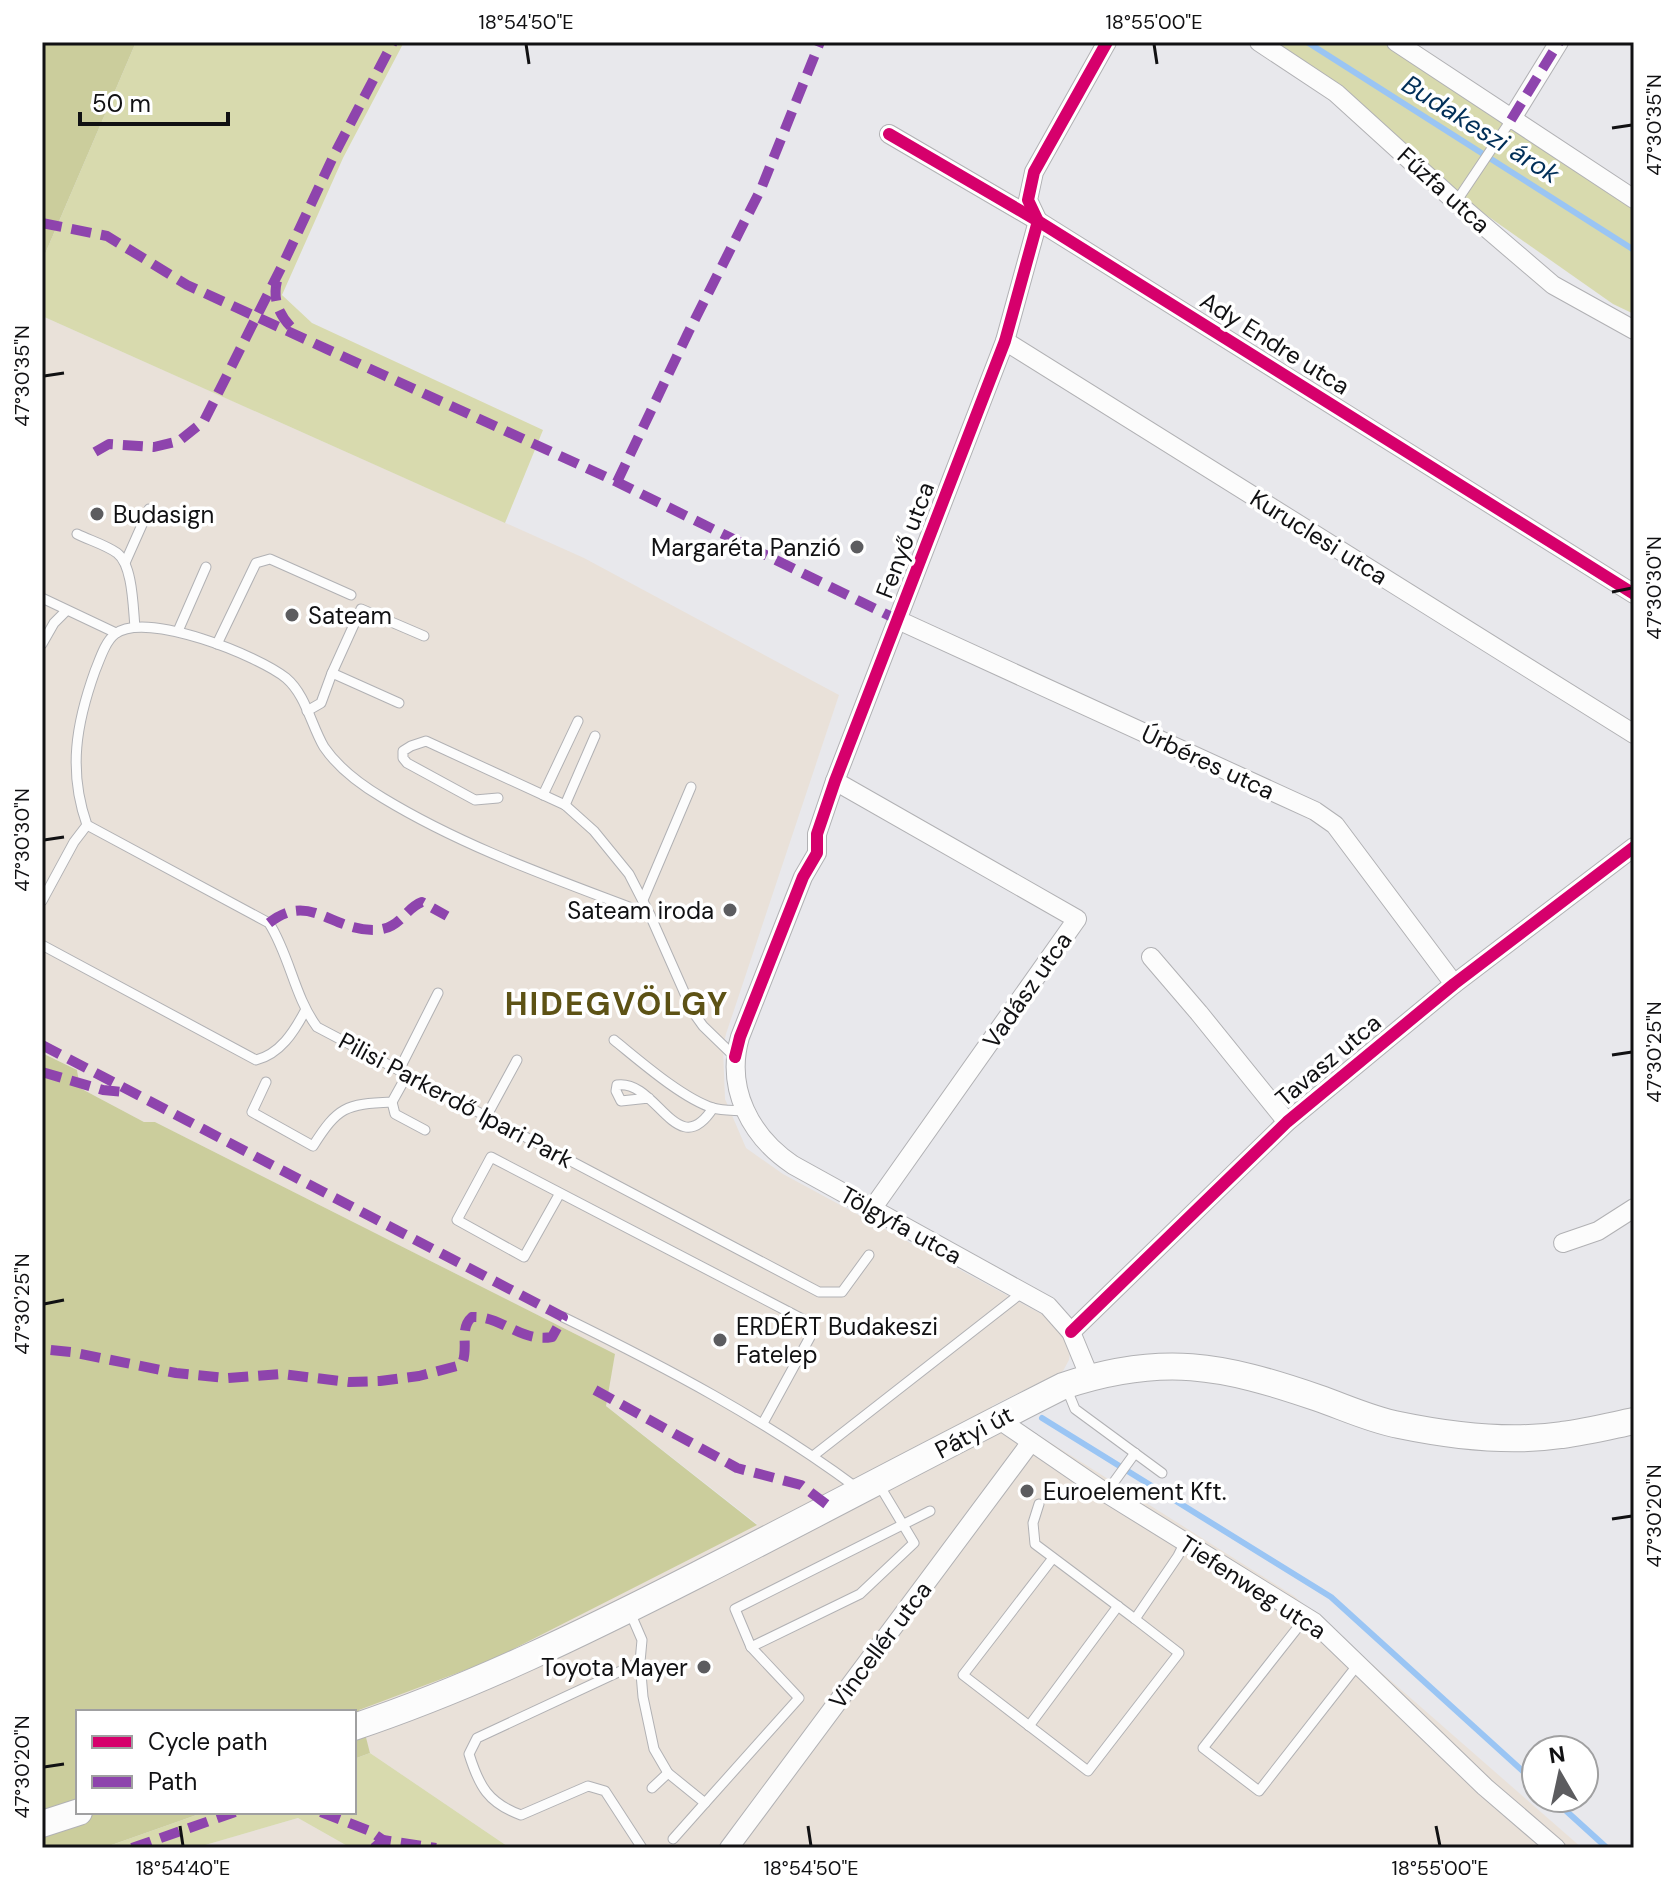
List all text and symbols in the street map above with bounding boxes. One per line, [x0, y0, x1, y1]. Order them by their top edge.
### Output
text: 18°54'50"E [478, 9, 574, 35]
text: 18°55'00"E [1106, 9, 1202, 35]
water label: Budakeszi árok [1396, 67, 1567, 191]
text: 47°30'35"N [1641, 74, 1667, 176]
scale bar [80, 76, 228, 126]
text: 50 m [92, 88, 151, 119]
street label: Fűzfa utca [1391, 140, 1497, 240]
street label: Ady Endre utca [1194, 285, 1356, 401]
text: 47°30'35"N [9, 325, 35, 427]
street label: Fenyő utca [869, 478, 941, 602]
street label: Kuruclesi utca [1244, 482, 1394, 592]
place label: Budasign [113, 499, 214, 530]
marker: Budasign [88, 505, 106, 523]
place label: Margaréta Panzió [651, 532, 841, 563]
text: 47°30'30"N [1641, 536, 1667, 640]
marker: Margaréta Panzió [848, 538, 866, 556]
place label: Sateam [308, 600, 392, 631]
marker: Sateam [283, 606, 301, 624]
street label: Úrbéres utca [1136, 718, 1280, 806]
text: 47°30'30"N [9, 788, 35, 892]
place label: Sateam iroda [567, 895, 714, 926]
marker: Sateam iroda [721, 901, 739, 919]
street label: Vadász utca [976, 926, 1078, 1054]
district label: HIDEGVÖLGY [505, 983, 729, 1025]
text: 47°30'25"N [1641, 1001, 1667, 1103]
street label: Tavasz utca [1269, 1007, 1387, 1113]
street label: Pilisi Parkerdő Ipari Park [333, 1025, 579, 1175]
street label: Tölgyfa utca [835, 1179, 967, 1271]
text: 47°30'25"N [9, 1253, 35, 1355]
place label: ERDÉRT Budakeszi Fatelep [736, 1311, 938, 1370]
marker: ERDÉRT Budakeszi Fatelep [711, 1331, 729, 1349]
street label: Pátyi út [930, 1399, 1018, 1465]
text: 47°30'20"N [1641, 1465, 1667, 1568]
place label: Euroelement Kft. [1043, 1476, 1227, 1507]
marker: Euroelement Kft. [1018, 1482, 1036, 1500]
street label: Tiefenweg utca [1174, 1528, 1332, 1646]
street label: Vincellér utca [822, 1575, 938, 1715]
place label: Toyota Mayer [541, 1652, 688, 1683]
marker: Toyota Mayer [695, 1658, 713, 1676]
legend [76, 1710, 356, 1814]
text: 47°30'20"N [9, 1716, 35, 1819]
text: Cycle path [148, 1726, 267, 1757]
north arrow [1520, 1734, 1600, 1814]
text: N [1547, 1739, 1567, 1770]
text: Path [148, 1766, 197, 1797]
text: 18°54'40"E [136, 1855, 230, 1881]
text: 18°54'50"E [763, 1855, 859, 1881]
text: 18°55'00"E [1392, 1855, 1488, 1881]

